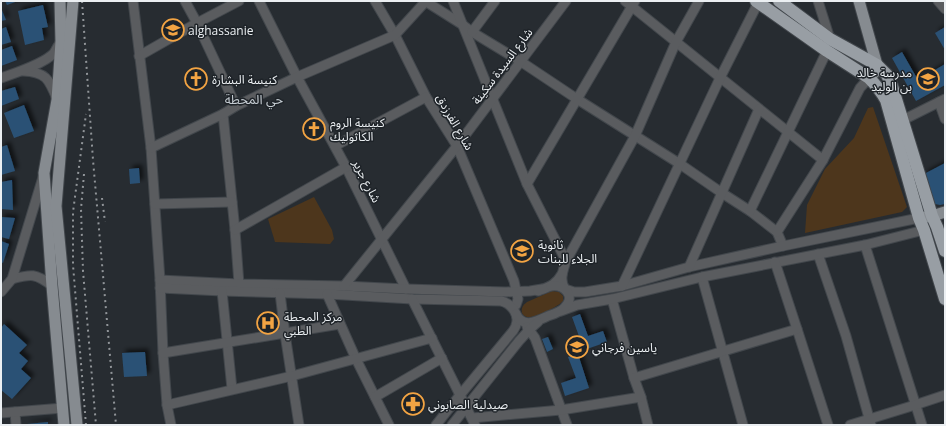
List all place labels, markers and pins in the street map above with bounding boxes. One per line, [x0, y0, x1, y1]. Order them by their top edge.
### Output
school or university icon: alghassanie [160, 17, 186, 43]
place label: alghassanie [188, 22, 254, 39]
place label: مدرسة خالد بن الوليد [857, 64, 912, 95]
church icon: كنيسة البشارة [183, 66, 209, 92]
school or university icon: مدرسة خالد بن الوليد [915, 66, 941, 92]
place label: كنيسة البشارة [212, 71, 278, 88]
place label: كنيسة الروم الكاثوليك [330, 114, 386, 145]
church icon: كنيسة الروم الكاثوليك [301, 116, 327, 142]
place label: ثانوية الجلاء للبنات [538, 236, 597, 267]
school or university icon: ثانوية الجلاء للبنات [509, 238, 535, 264]
place label: مركز المحطة الطبي [284, 308, 342, 340]
hospital icon: مركز المحطة الطبي [255, 310, 281, 336]
school or university icon: ياسين فرجاني [564, 334, 590, 360]
place label: ياسين فرجاني [592, 339, 657, 357]
pharmacy icon: صيدلية الصابوني [400, 391, 426, 417]
place label: صيدلية الصابوني [428, 396, 508, 414]

